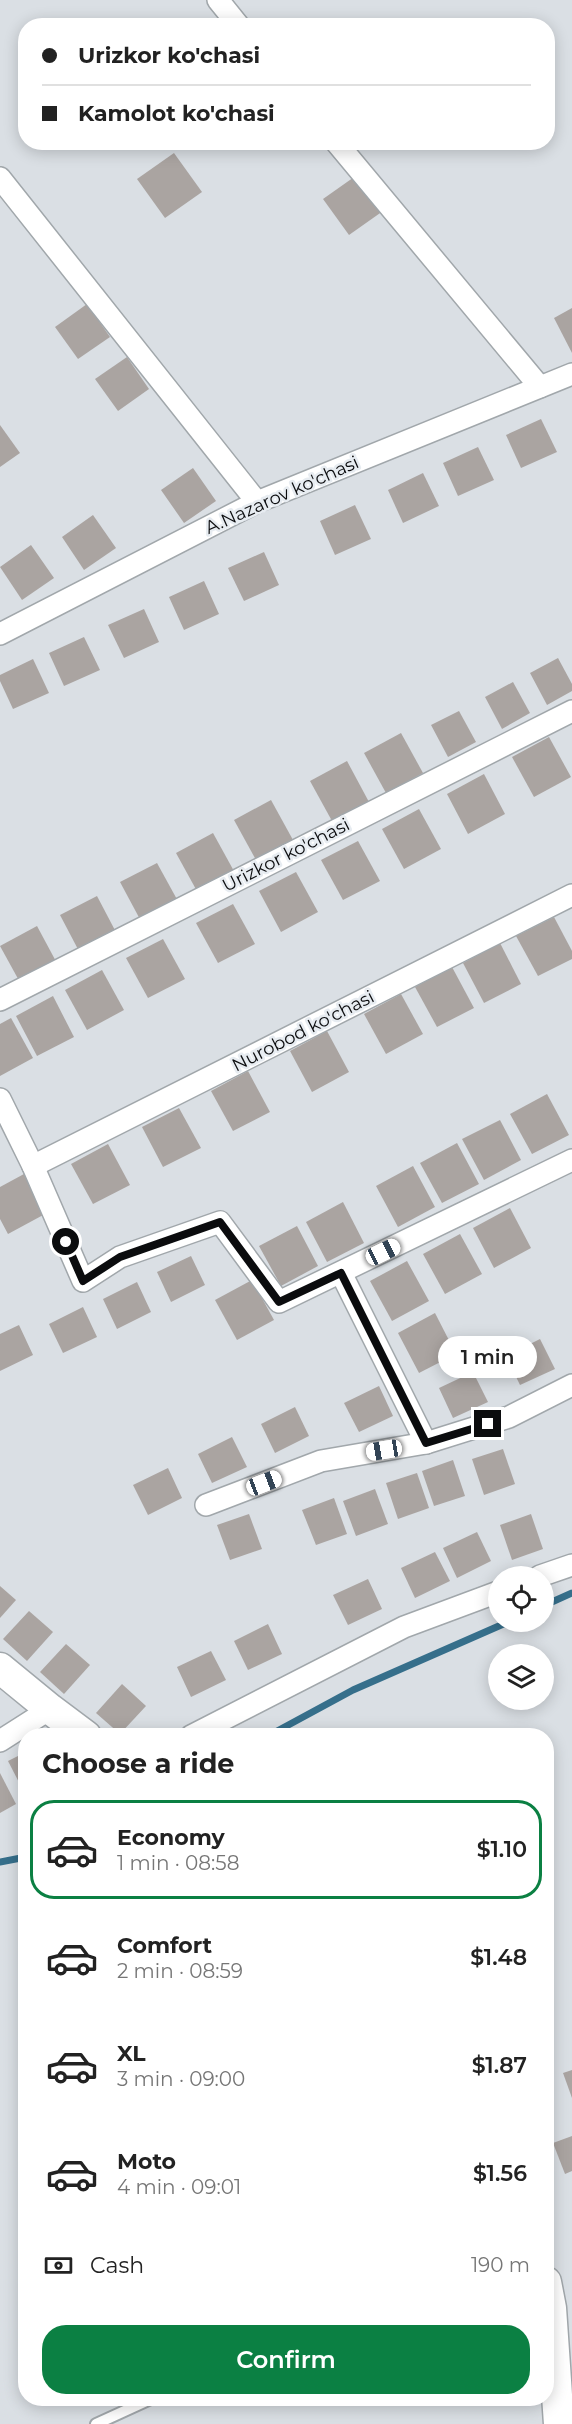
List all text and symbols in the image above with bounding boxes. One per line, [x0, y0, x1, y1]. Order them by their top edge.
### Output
text: Urizkor ko'chasi [78, 42, 260, 69]
text: Kamolot ko'chasi [78, 100, 275, 127]
street label: A.Nazarov ko'chasi [202, 451, 362, 539]
street label: Urizkor ko'chasi [219, 813, 353, 897]
street label: Nurobod ko'chasi [228, 986, 378, 1076]
route start [52, 1228, 79, 1255]
car [363, 1236, 403, 1268]
callout: 1 min [438, 1337, 538, 1379]
text: 1 min [461, 1345, 514, 1369]
route end [474, 1410, 501, 1437]
car [365, 1438, 403, 1462]
car [244, 1468, 284, 1498]
map controls [488, 1566, 554, 1710]
button: locate [488, 1566, 554, 1632]
button: layers [488, 1644, 554, 1710]
text: Choose a ride [42, 1747, 234, 1780]
icon: car [45, 1823, 99, 1877]
text: Economy [117, 1824, 225, 1851]
text: $1.10 [477, 1836, 527, 1863]
text: 1 min · 08:58 [117, 1851, 239, 1875]
icon: car [45, 1931, 99, 1985]
text: Comfort [117, 1932, 212, 1959]
text: $1.48 [470, 1944, 527, 1971]
text: 2 min · 08:59 [117, 1959, 243, 1983]
icon: car [45, 2039, 99, 2093]
text: XL [117, 2040, 146, 2067]
text: $1.87 [472, 2052, 527, 2079]
text: 3 min · 09:00 [117, 2067, 245, 2091]
icon: car [45, 2147, 99, 2201]
text: Moto [117, 2148, 176, 2175]
text: $1.56 [473, 2160, 527, 2187]
text: 4 min · 09:01 [117, 2175, 241, 2199]
icon: cash [42, 2249, 75, 2282]
text: Cash [90, 2252, 144, 2279]
text: 190 m [471, 2253, 530, 2277]
button: Confirm [42, 2325, 530, 2394]

